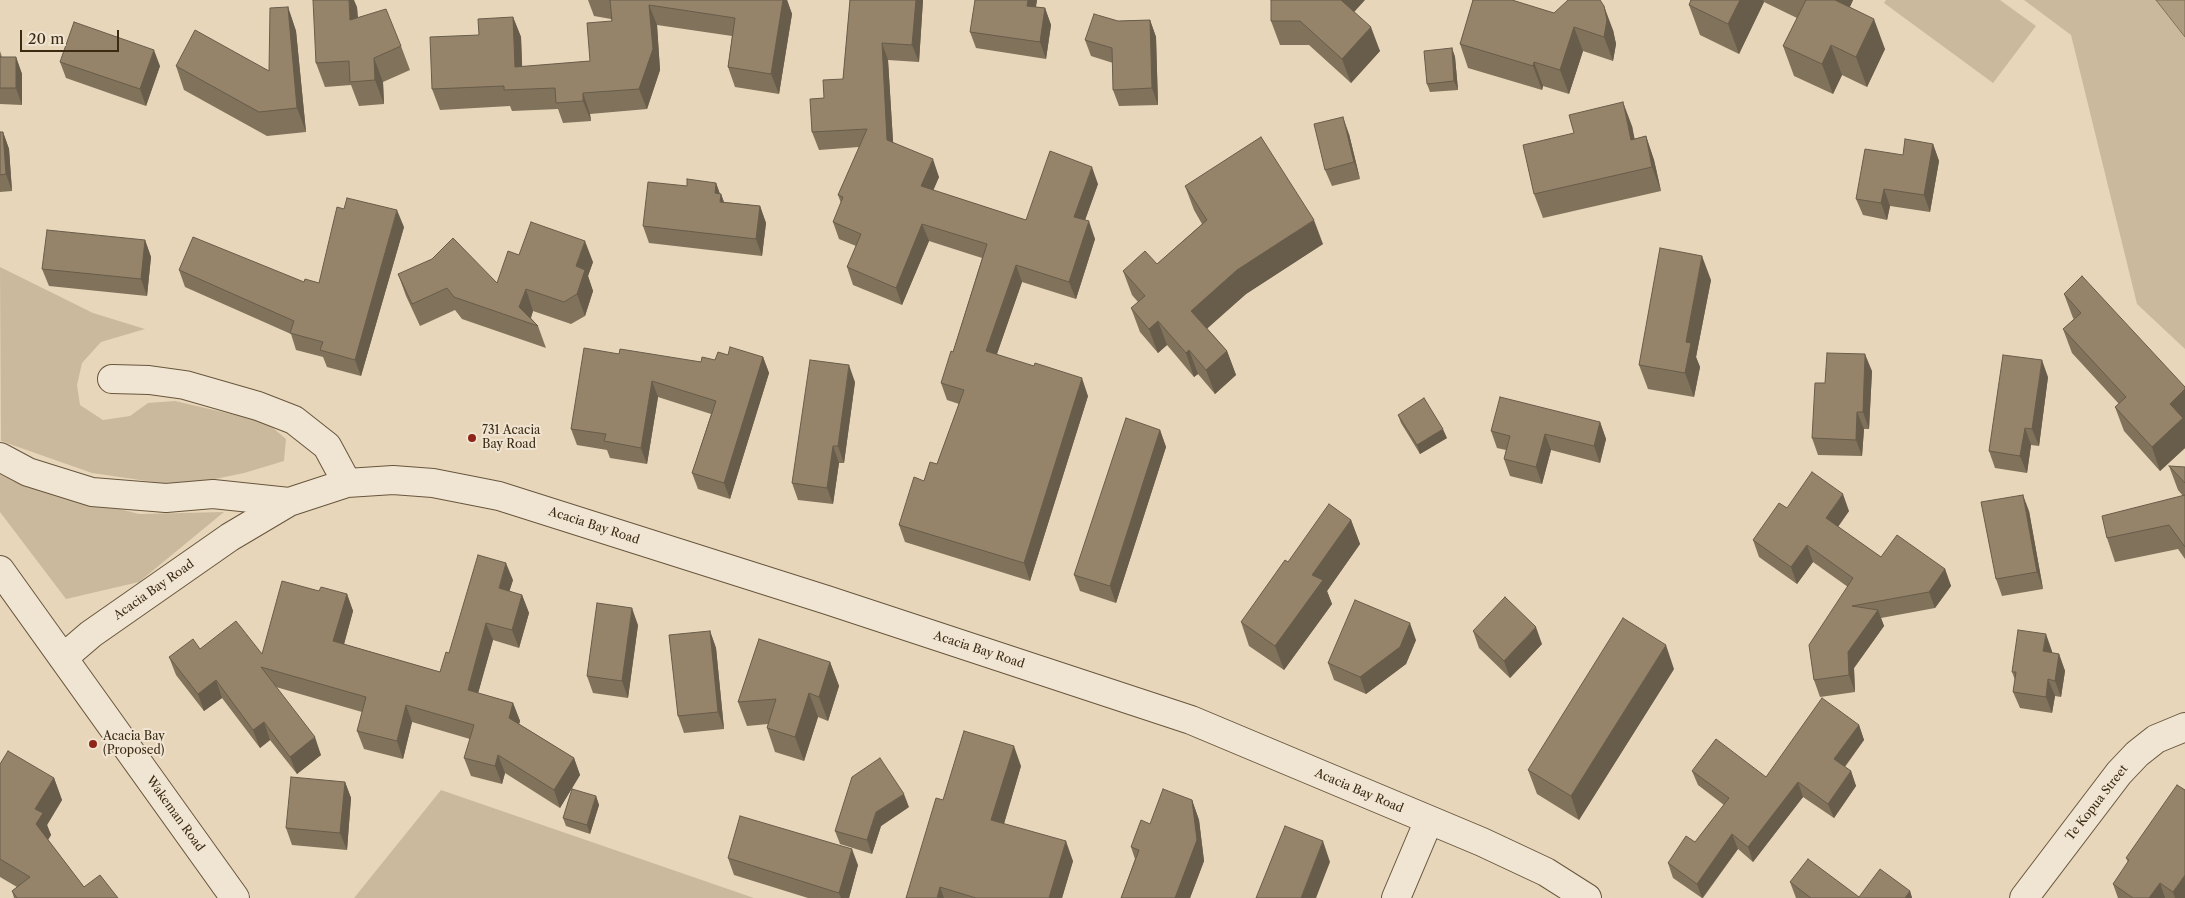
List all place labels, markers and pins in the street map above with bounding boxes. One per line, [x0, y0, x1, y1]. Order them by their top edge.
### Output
place label: 731 Acacia Bay Road [482, 424, 540, 452]
marker: 731 Acacia Bay Road [466, 432, 478, 444]
place label: Acacia Bay (Proposed) [103, 730, 165, 758]
marker: Acacia Bay (Proposed) [87, 738, 99, 750]

